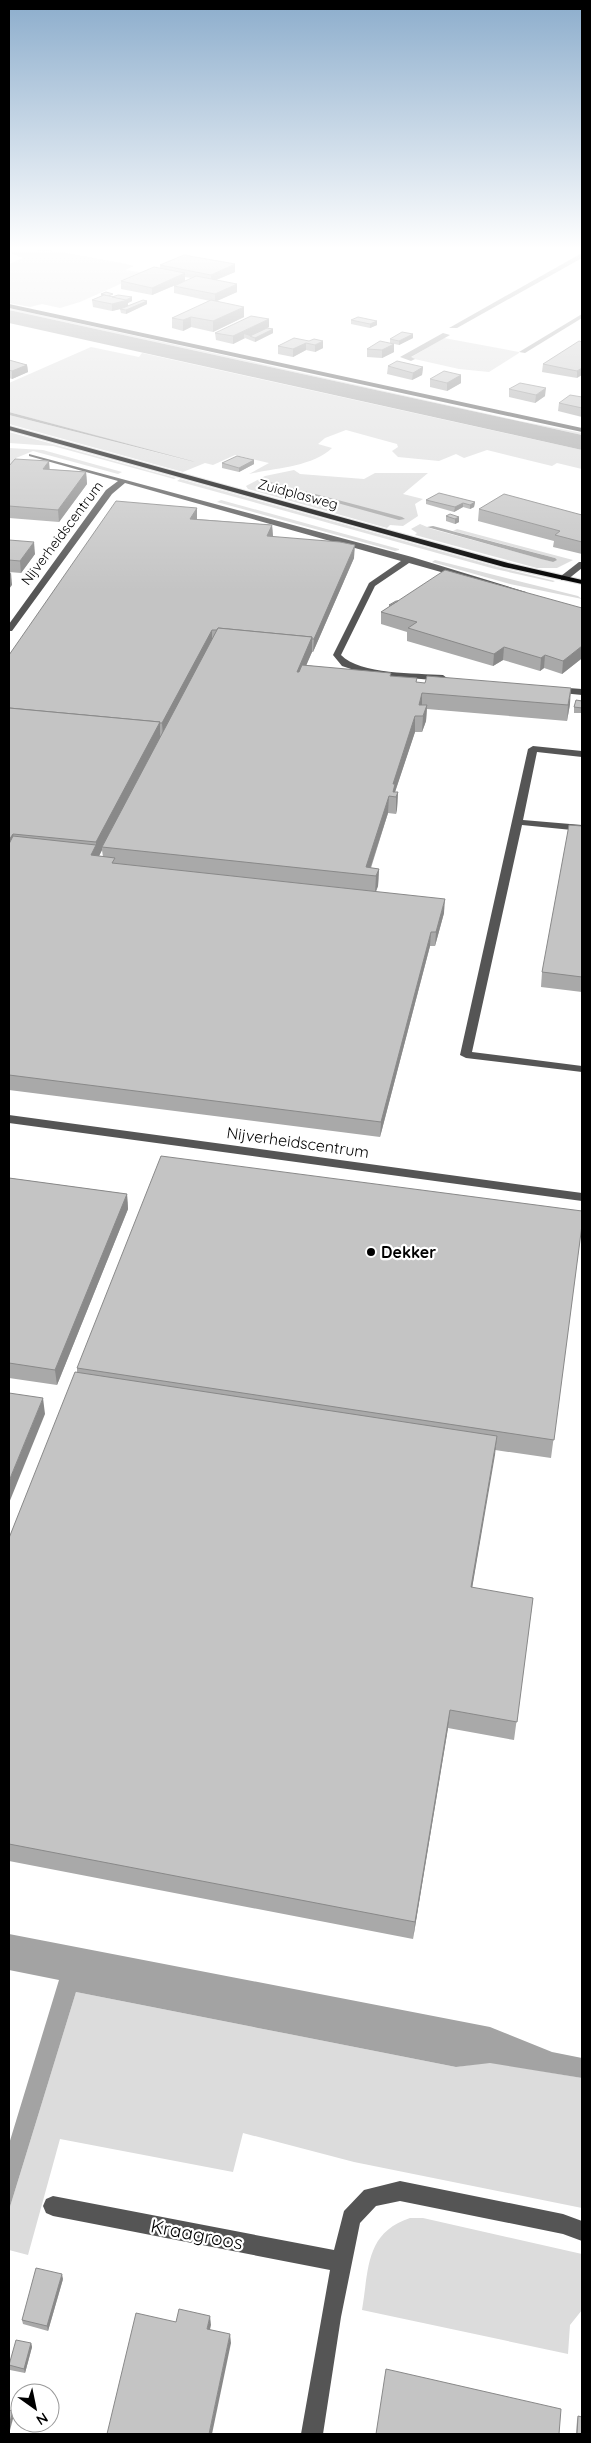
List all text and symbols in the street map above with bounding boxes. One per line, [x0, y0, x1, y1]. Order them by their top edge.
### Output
street label: Zuidplasweg [256, 475, 340, 513]
street label: Nijverheidscentrum [17, 477, 107, 589]
street label: Nijverheidscentrum [226, 1122, 370, 1162]
place label: Dekker [381, 1242, 436, 1262]
marker: Dekker [365, 1246, 377, 1258]
street label: Kraagroos [149, 2213, 245, 2255]
north arrow [10, 2383, 60, 2433]
text: N [33, 2409, 51, 2429]

